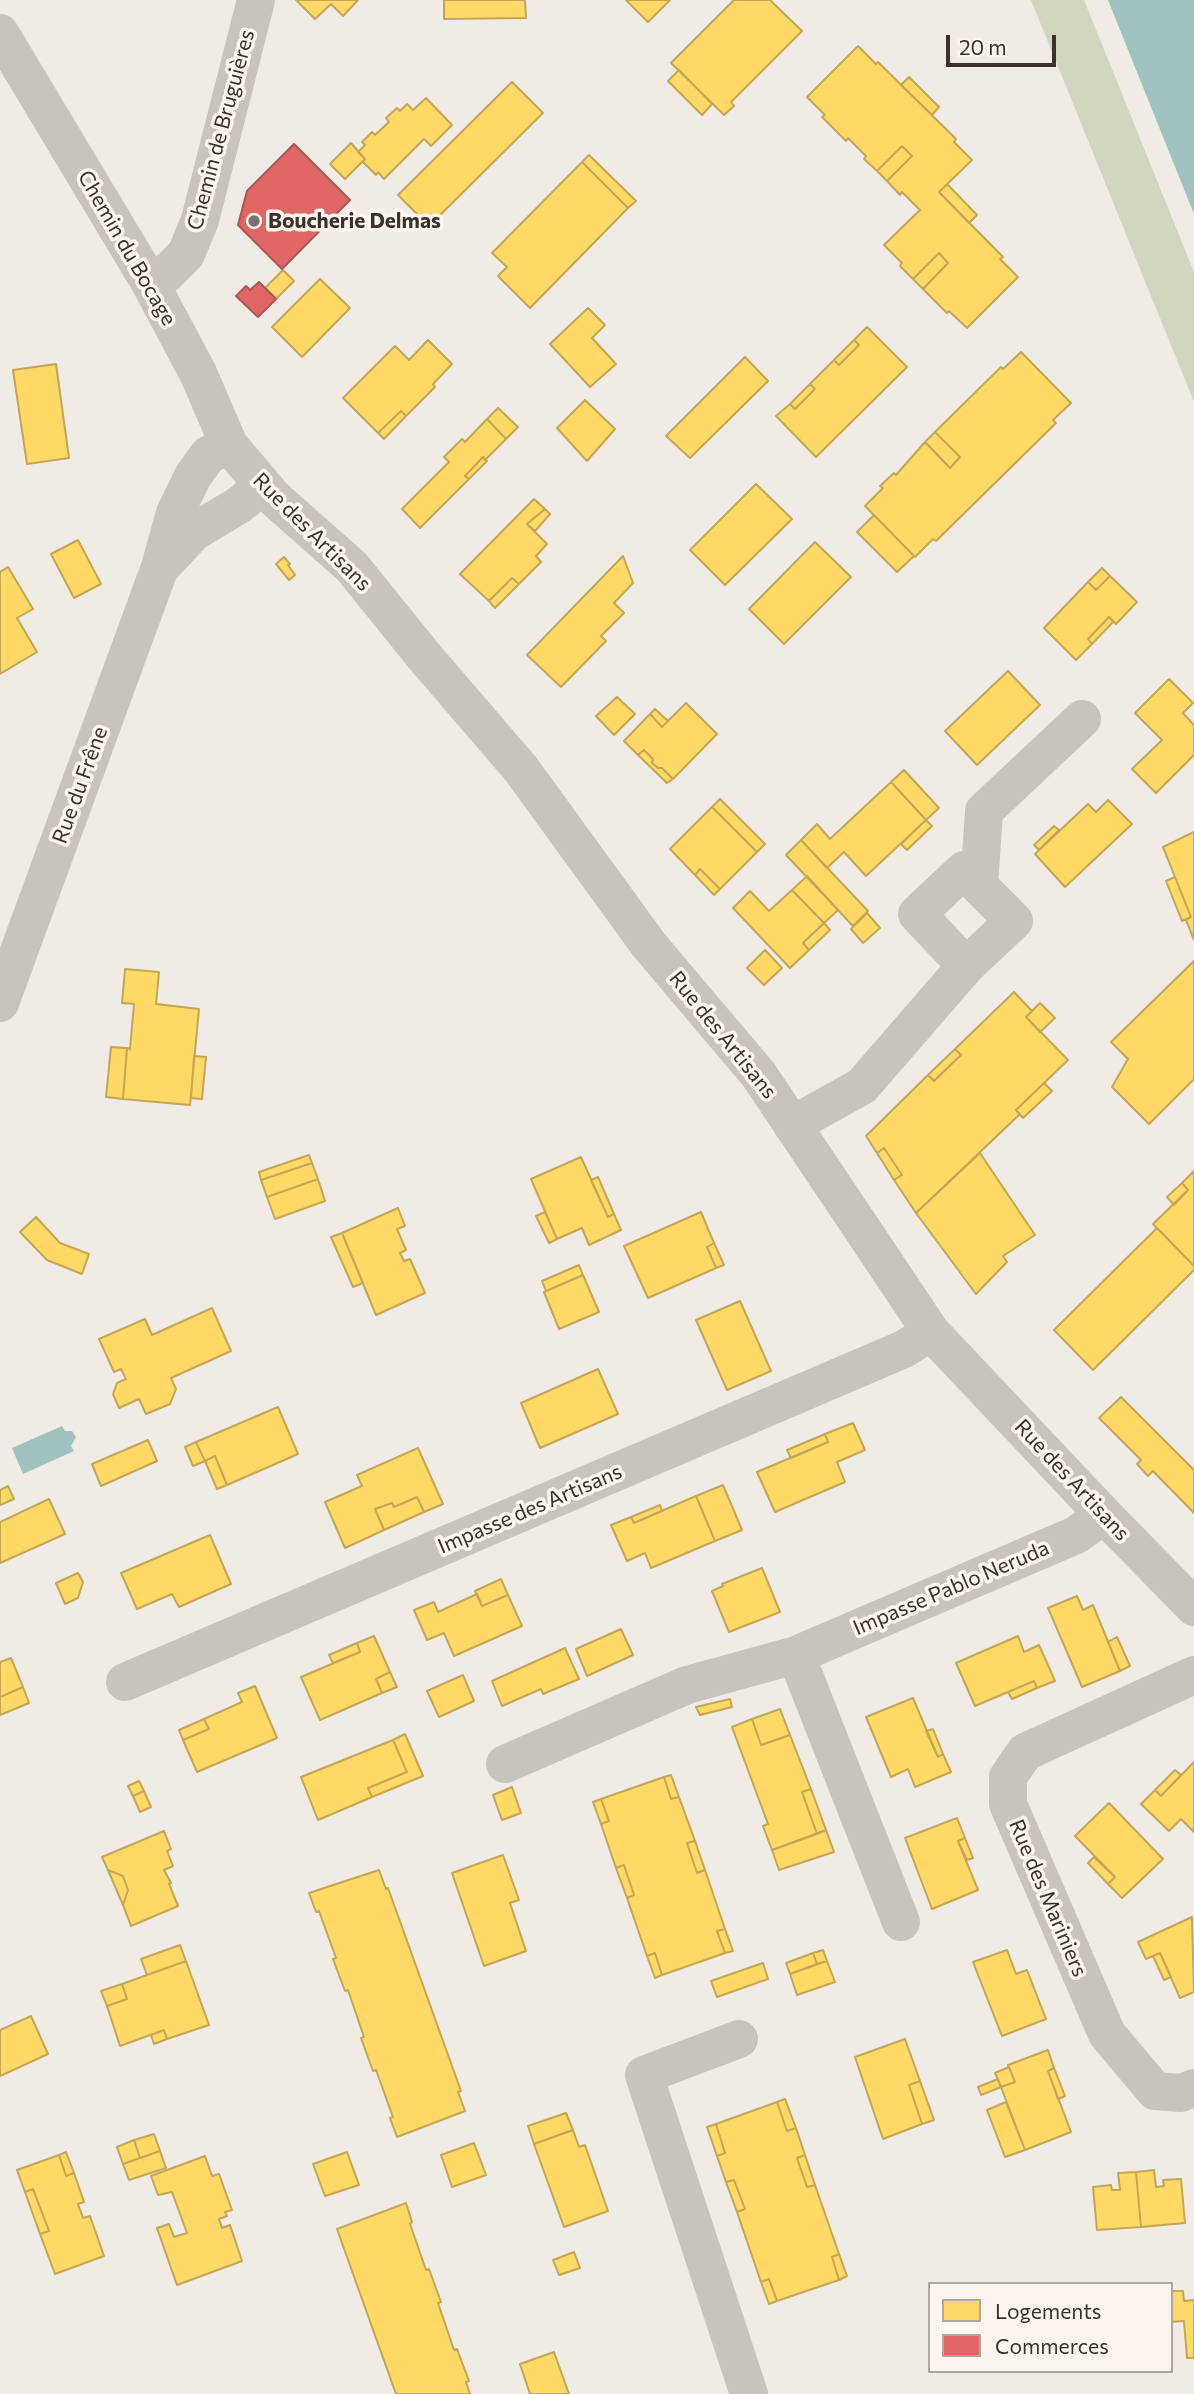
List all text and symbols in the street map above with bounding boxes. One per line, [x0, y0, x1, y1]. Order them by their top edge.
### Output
scale bar [949, 21, 1059, 65]
street label: Chemin de Bruguières [182, 27, 260, 233]
text: 20 m [959, 34, 1007, 59]
street label: Chemin du Bocage [72, 166, 182, 330]
place label: Boucherie Delmas [268, 208, 441, 234]
marker: Boucherie Delmas [246, 213, 262, 229]
street label: Rue des Artisans [248, 468, 376, 596]
street label: Rue du Frêne [47, 723, 113, 847]
street label: Rue des Artisans [664, 966, 782, 1104]
street label: Rue des Artisans [1009, 1414, 1135, 1546]
street label: Impasse des Artisans [434, 1459, 626, 1559]
street label: Impasse Pablo Neruda [849, 1535, 1053, 1641]
street label: Rue des Mariniers [1004, 1816, 1092, 1980]
legend [928, 2282, 1173, 2373]
text: Logements [995, 2298, 1101, 2323]
text: Commerces [995, 2333, 1109, 2358]

